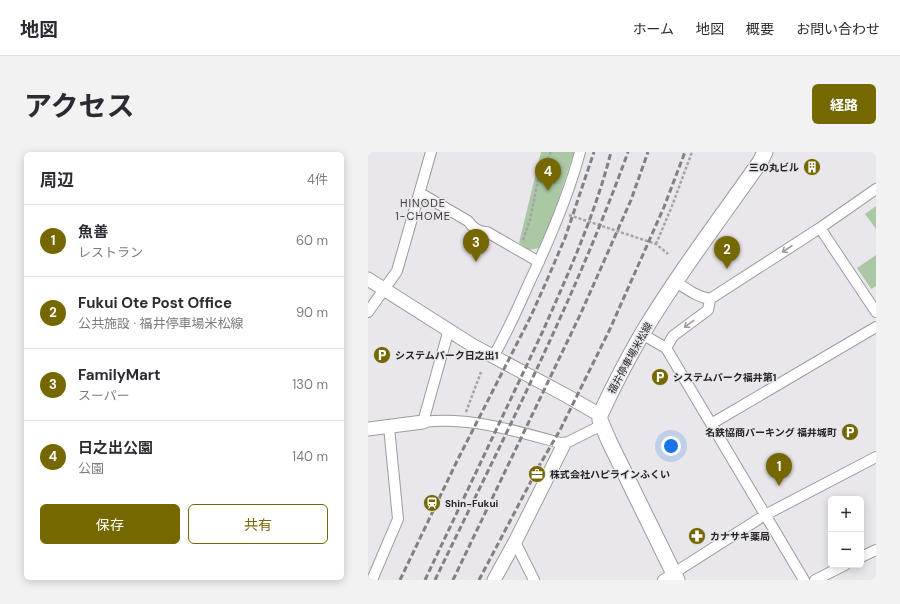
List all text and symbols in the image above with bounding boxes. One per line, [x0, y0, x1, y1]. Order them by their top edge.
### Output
text: 地図 [20, 17, 58, 42]
text: ホーム [632, 20, 674, 38]
text: 地図 [696, 20, 724, 38]
text: 概要 [746, 20, 774, 38]
text: お問い合わせ [796, 20, 880, 38]
button: 経路 [812, 84, 876, 124]
text: アクセス [24, 88, 135, 125]
building icon: 三の丸ビル [802, 157, 822, 177]
pin: 4 [535, 158, 561, 191]
place label: 三の丸ビル [749, 161, 799, 174]
text: 周辺 [40, 169, 74, 191]
text: 4件 [307, 171, 328, 188]
district label: HINODE 1-CHOME [395, 196, 451, 223]
text: 魚善 [78, 222, 108, 242]
pin: 3 [463, 229, 489, 262]
text: 1 [51, 232, 55, 249]
text: 60 m [296, 232, 328, 249]
pin: 2 [714, 236, 740, 269]
text: レストラン [78, 244, 143, 261]
one-way arrow [782, 245, 793, 254]
text: Fukui Ote Post Office [78, 293, 232, 313]
text: 2 [49, 304, 57, 321]
text: 90 m [296, 304, 328, 321]
text: 公共施設 · 福井停車場米松線 [78, 315, 244, 332]
street label: 福井停車場米松線 [605, 320, 655, 396]
one-way arrow [684, 320, 695, 328]
parking icon: システムパーク日之出1 [372, 345, 392, 365]
place label: システムパーク日之出1 [395, 349, 498, 362]
text: FamilyMart [78, 365, 160, 385]
parking icon: システムパーク福井第1 [650, 367, 670, 387]
place label: システムパーク福井第1 [673, 371, 776, 384]
text: 3 [49, 376, 57, 393]
text: 130 m [292, 376, 328, 393]
text: スーパー [78, 387, 130, 404]
parking icon: 名鉄協商パーキング 福井城町 [840, 422, 860, 442]
place label: 名鉄協商パーキング 福井城町 [705, 426, 837, 439]
your location [661, 436, 681, 456]
text: 日之出公園 [78, 438, 153, 458]
text: 4 [49, 448, 57, 465]
text: 140 m [292, 448, 328, 465]
pin: 1 [766, 453, 792, 486]
text: 公園 [78, 460, 104, 477]
office icon: 株式会社ハピラインふくい [527, 464, 547, 484]
place label: 株式会社ハピラインふくい [550, 468, 670, 481]
station icon: Shin-Fukui [422, 493, 442, 513]
map controls [828, 496, 864, 568]
button: + [828, 496, 864, 532]
place label: Shin-Fukui [445, 497, 499, 510]
button: 保存 [40, 504, 180, 544]
button: 共有 [188, 504, 328, 544]
pharmacy icon: カナサキ薬局 [687, 526, 707, 546]
place label: カナサキ薬局 [710, 530, 770, 543]
button: − [828, 532, 864, 568]

